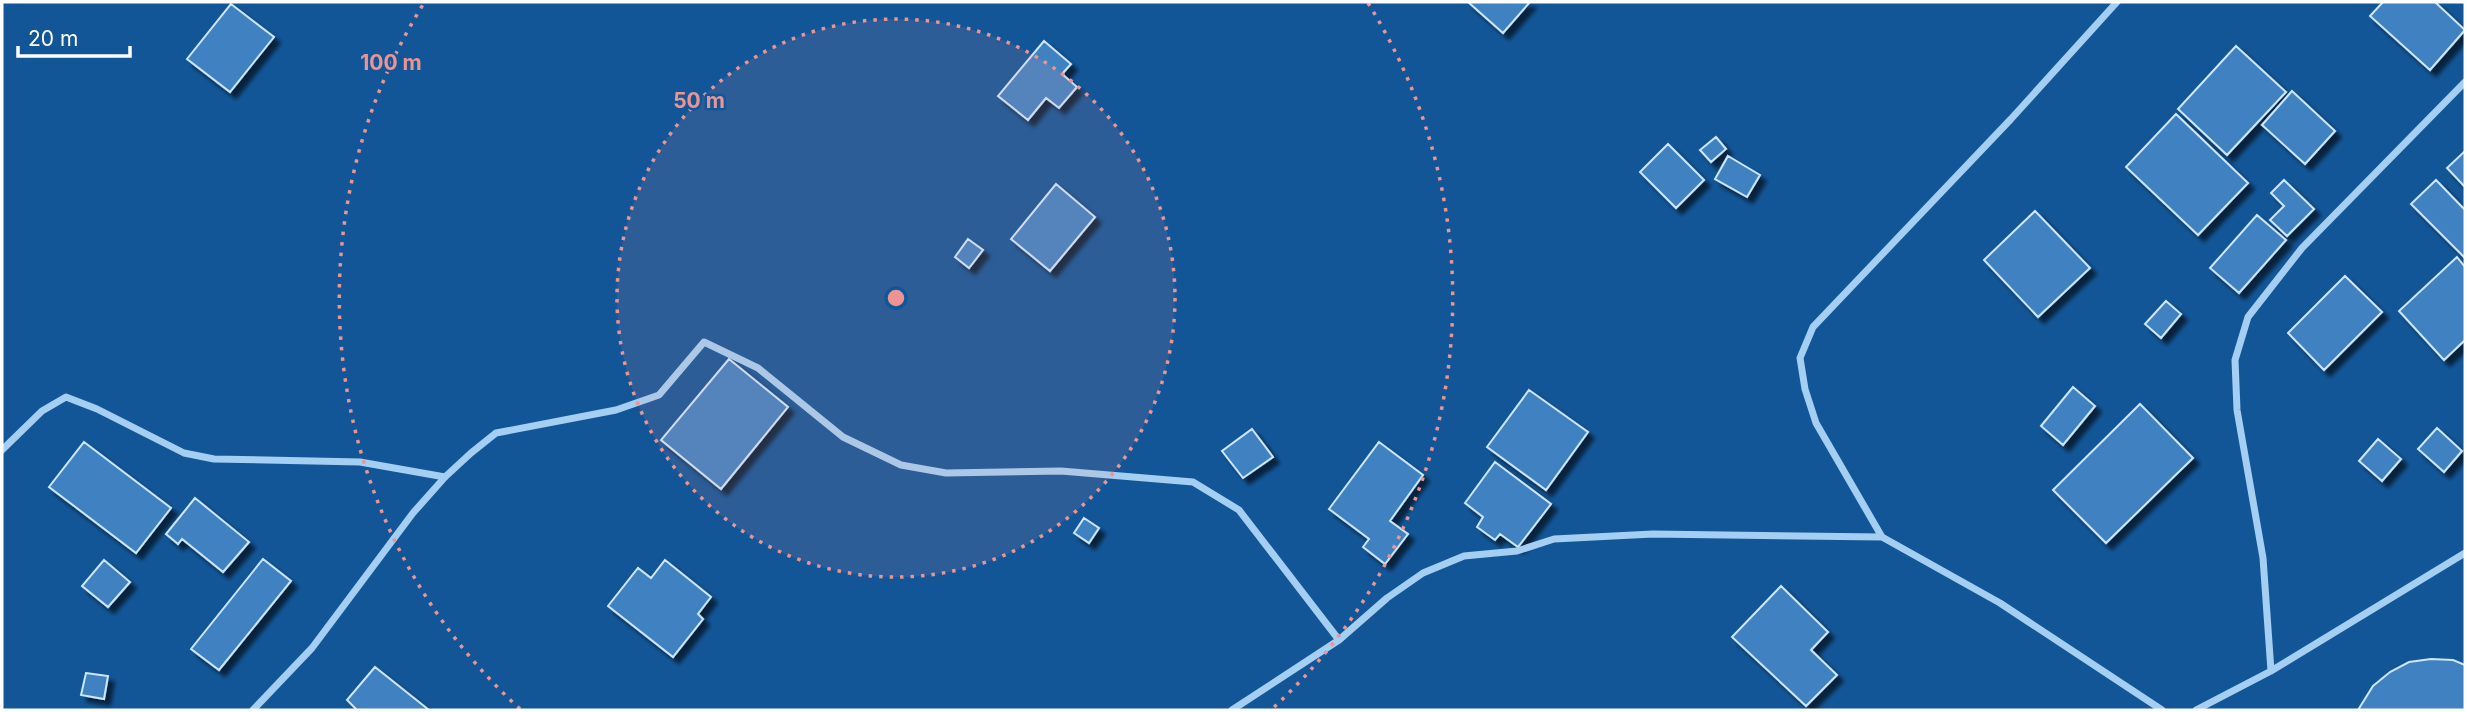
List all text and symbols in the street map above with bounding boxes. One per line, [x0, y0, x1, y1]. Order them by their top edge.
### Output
scale bar [18, 14, 130, 58]
text: 20 m [28, 26, 78, 51]
text: 100 m [360, 50, 422, 75]
text: 50 m [673, 88, 725, 113]
centre of rings [884, 286, 908, 310]

